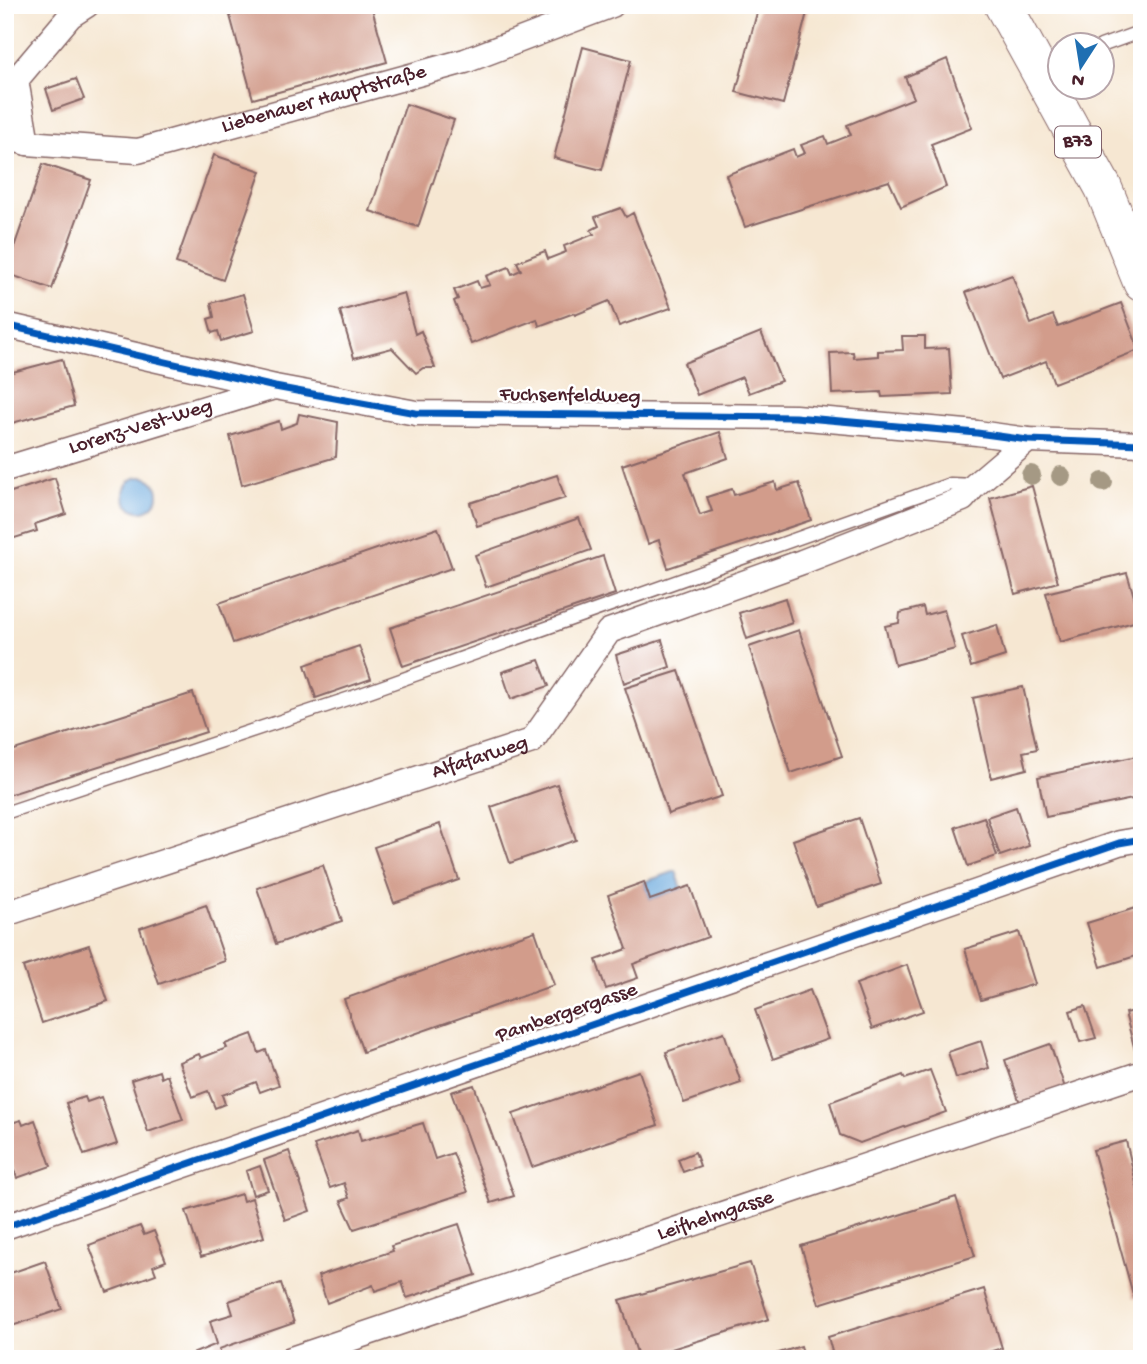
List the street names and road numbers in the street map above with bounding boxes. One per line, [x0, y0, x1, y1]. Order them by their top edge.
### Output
street label: Liebenauer Hauptstraße [219, 59, 430, 140]
road number: B73 [1055, 126, 1101, 158]
street label: Fuchsenfeldweg [498, 383, 641, 411]
street label: Lorenz-Vest-Weg [66, 394, 216, 461]
street label: Alfafarweg [429, 731, 531, 785]
street label: Pambergergasse [492, 978, 642, 1050]
street label: Leifhelmgasse [654, 1185, 778, 1247]

